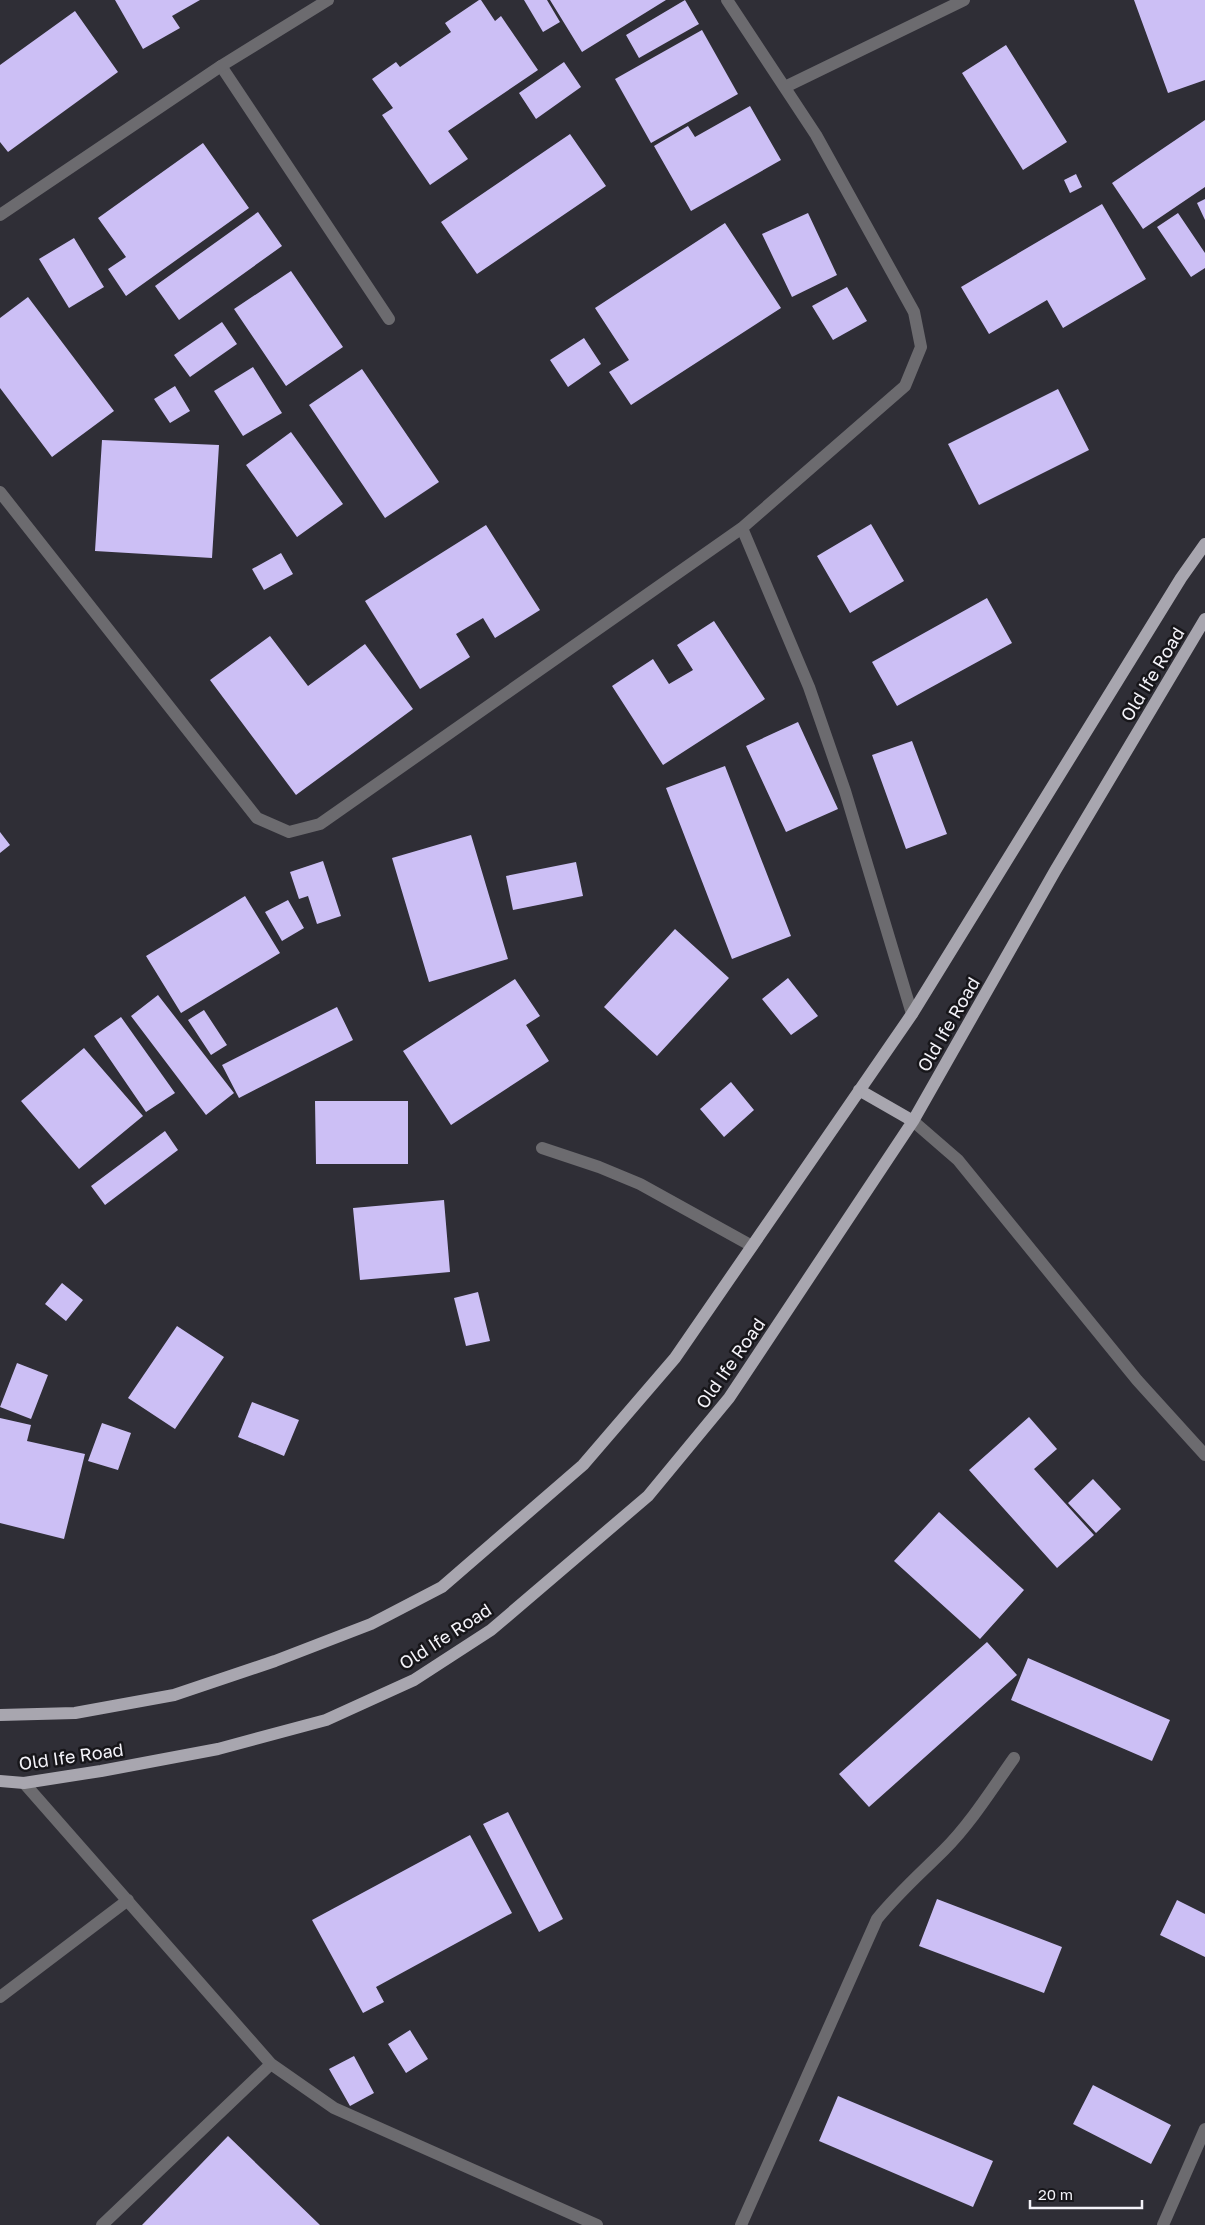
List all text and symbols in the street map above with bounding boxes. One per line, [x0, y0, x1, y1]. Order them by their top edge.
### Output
street label: Old Ife Road [1115, 623, 1189, 725]
street label: Old Ife Road [912, 973, 984, 1075]
street label: Old Ife Road [691, 1313, 769, 1413]
street label: Old Ife Road [395, 1598, 495, 1674]
street label: Old Ife Road [17, 1738, 125, 1774]
scale bar [1030, 2178, 1142, 2210]
text: 20 m [1038, 2185, 1073, 2203]

